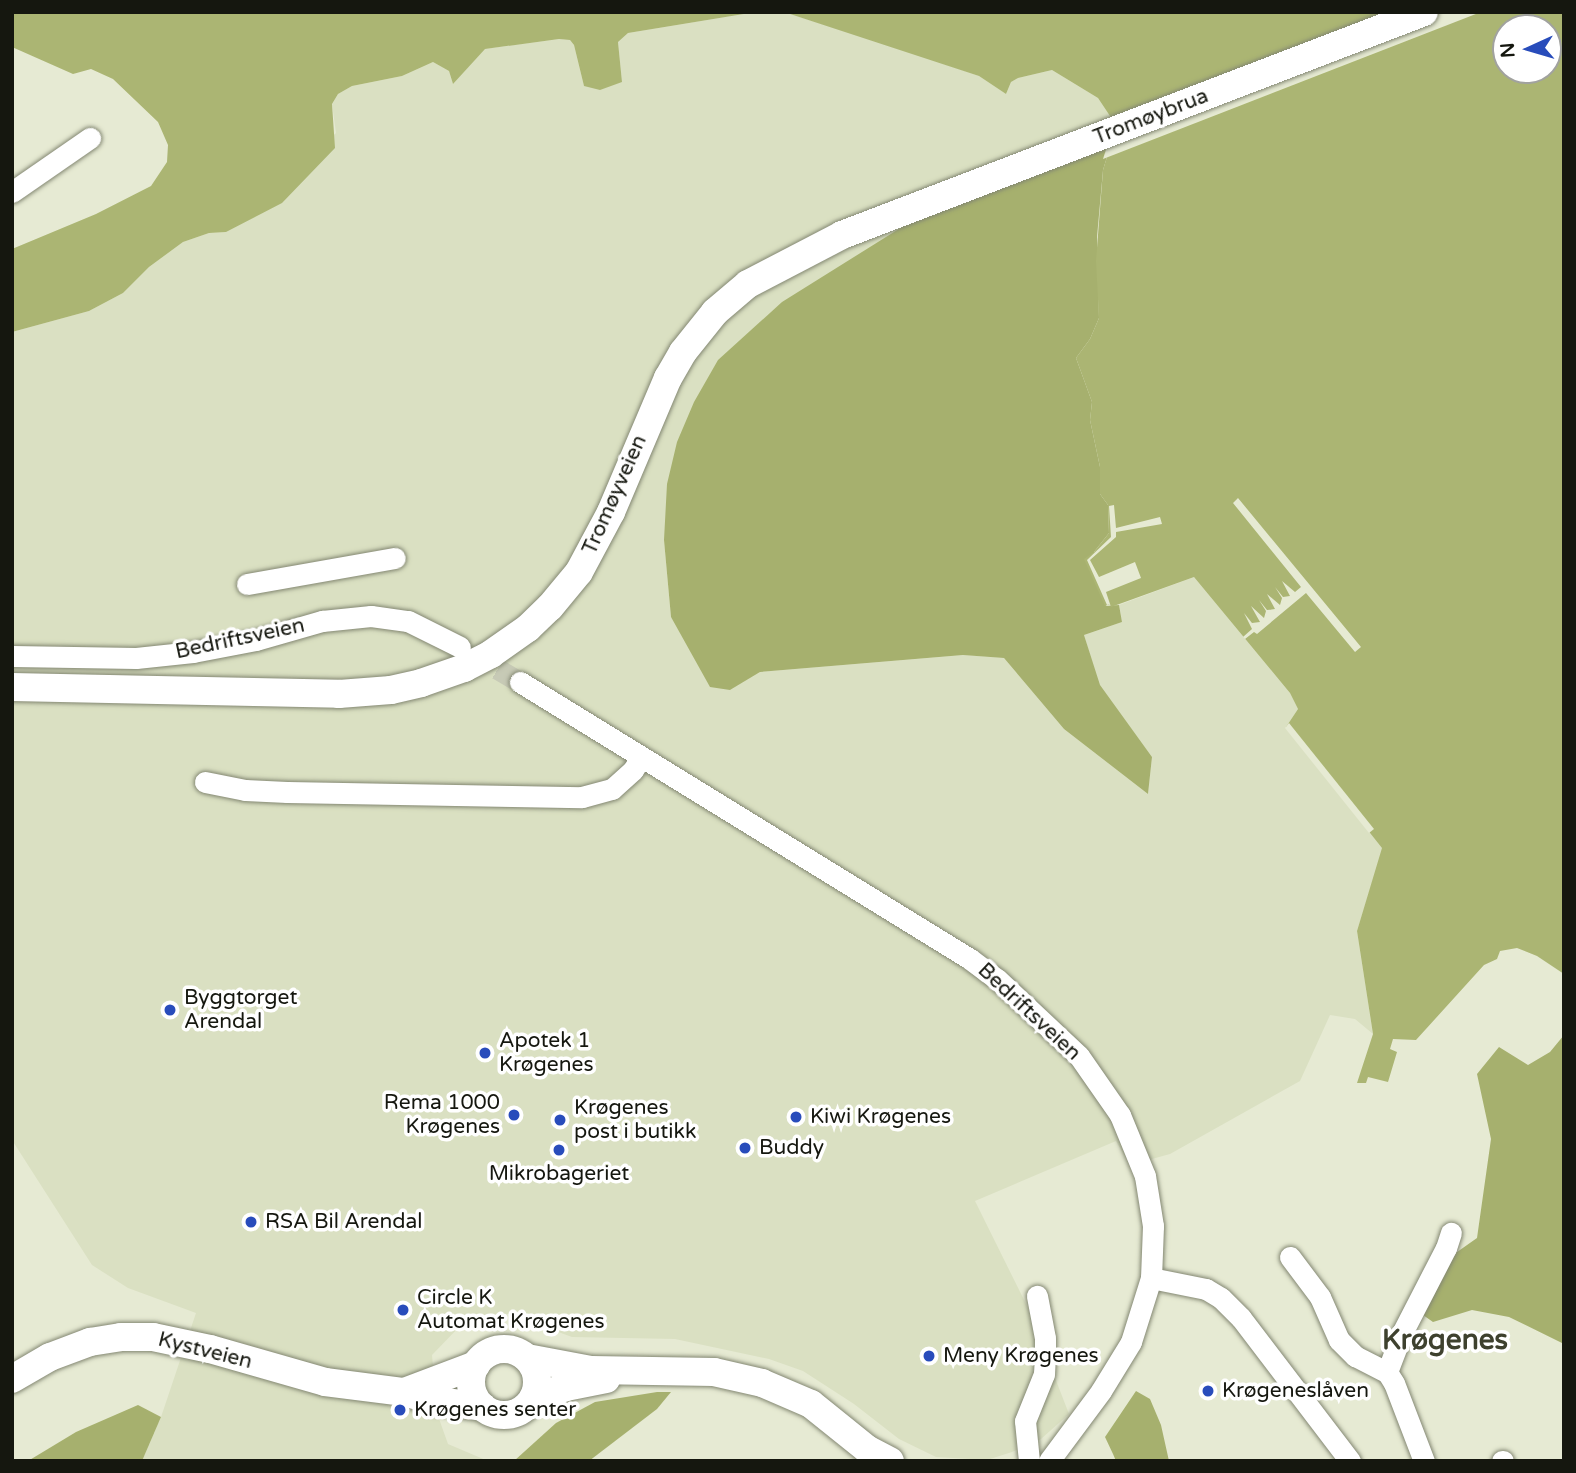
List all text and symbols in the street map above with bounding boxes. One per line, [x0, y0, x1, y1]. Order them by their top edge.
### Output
north arrow [1492, 14, 1562, 84]
text: N [1497, 42, 1520, 59]
street label: Tromøybrua [1090, 84, 1212, 150]
street label: Tromøyveien [577, 431, 653, 559]
street label: Bedriftsveien [173, 613, 307, 665]
street label: Bedriftsveien [972, 958, 1086, 1066]
place label: Byggtorget Arendal [184, 985, 297, 1035]
marker: Byggtorget Arendal [162, 1002, 178, 1018]
place label: Apotek 1 Krøgenes [499, 1028, 593, 1078]
marker: Apotek 1 Krøgenes [477, 1045, 493, 1061]
place label: Rema 1000 Krøgenes [384, 1090, 500, 1140]
place label: Krøgenes post i butikk [574, 1095, 696, 1145]
place label: Kiwi Krøgenes [810, 1104, 951, 1130]
marker: Rema 1000 Krøgenes [506, 1107, 522, 1123]
marker: Kiwi Krøgenes [788, 1109, 804, 1125]
marker: Krøgenes post i butikk [552, 1112, 568, 1128]
place label: Buddy [759, 1135, 824, 1161]
marker: Buddy [737, 1140, 753, 1156]
marker: Mikrobageriet [551, 1142, 567, 1158]
place label: Mikrobageriet [489, 1161, 629, 1187]
place label: RSA Bil Arendal [265, 1209, 423, 1235]
marker: RSA Bil Arendal [243, 1214, 259, 1230]
place label: Circle K Automat Krøgenes [417, 1285, 605, 1335]
marker: Circle K Automat Krøgenes [395, 1302, 411, 1318]
district label: Krøgenes [1382, 1323, 1508, 1357]
street label: Kystveien [155, 1327, 255, 1375]
place label: Meny Krøgenes [943, 1343, 1099, 1369]
marker: Meny Krøgenes [921, 1348, 937, 1364]
place label: Krøgeneslåven [1222, 1378, 1369, 1404]
marker: Krøgeneslåven [1200, 1383, 1216, 1399]
place label: Krøgenes senter [414, 1397, 576, 1423]
marker: Krøgenes senter [392, 1402, 408, 1418]

